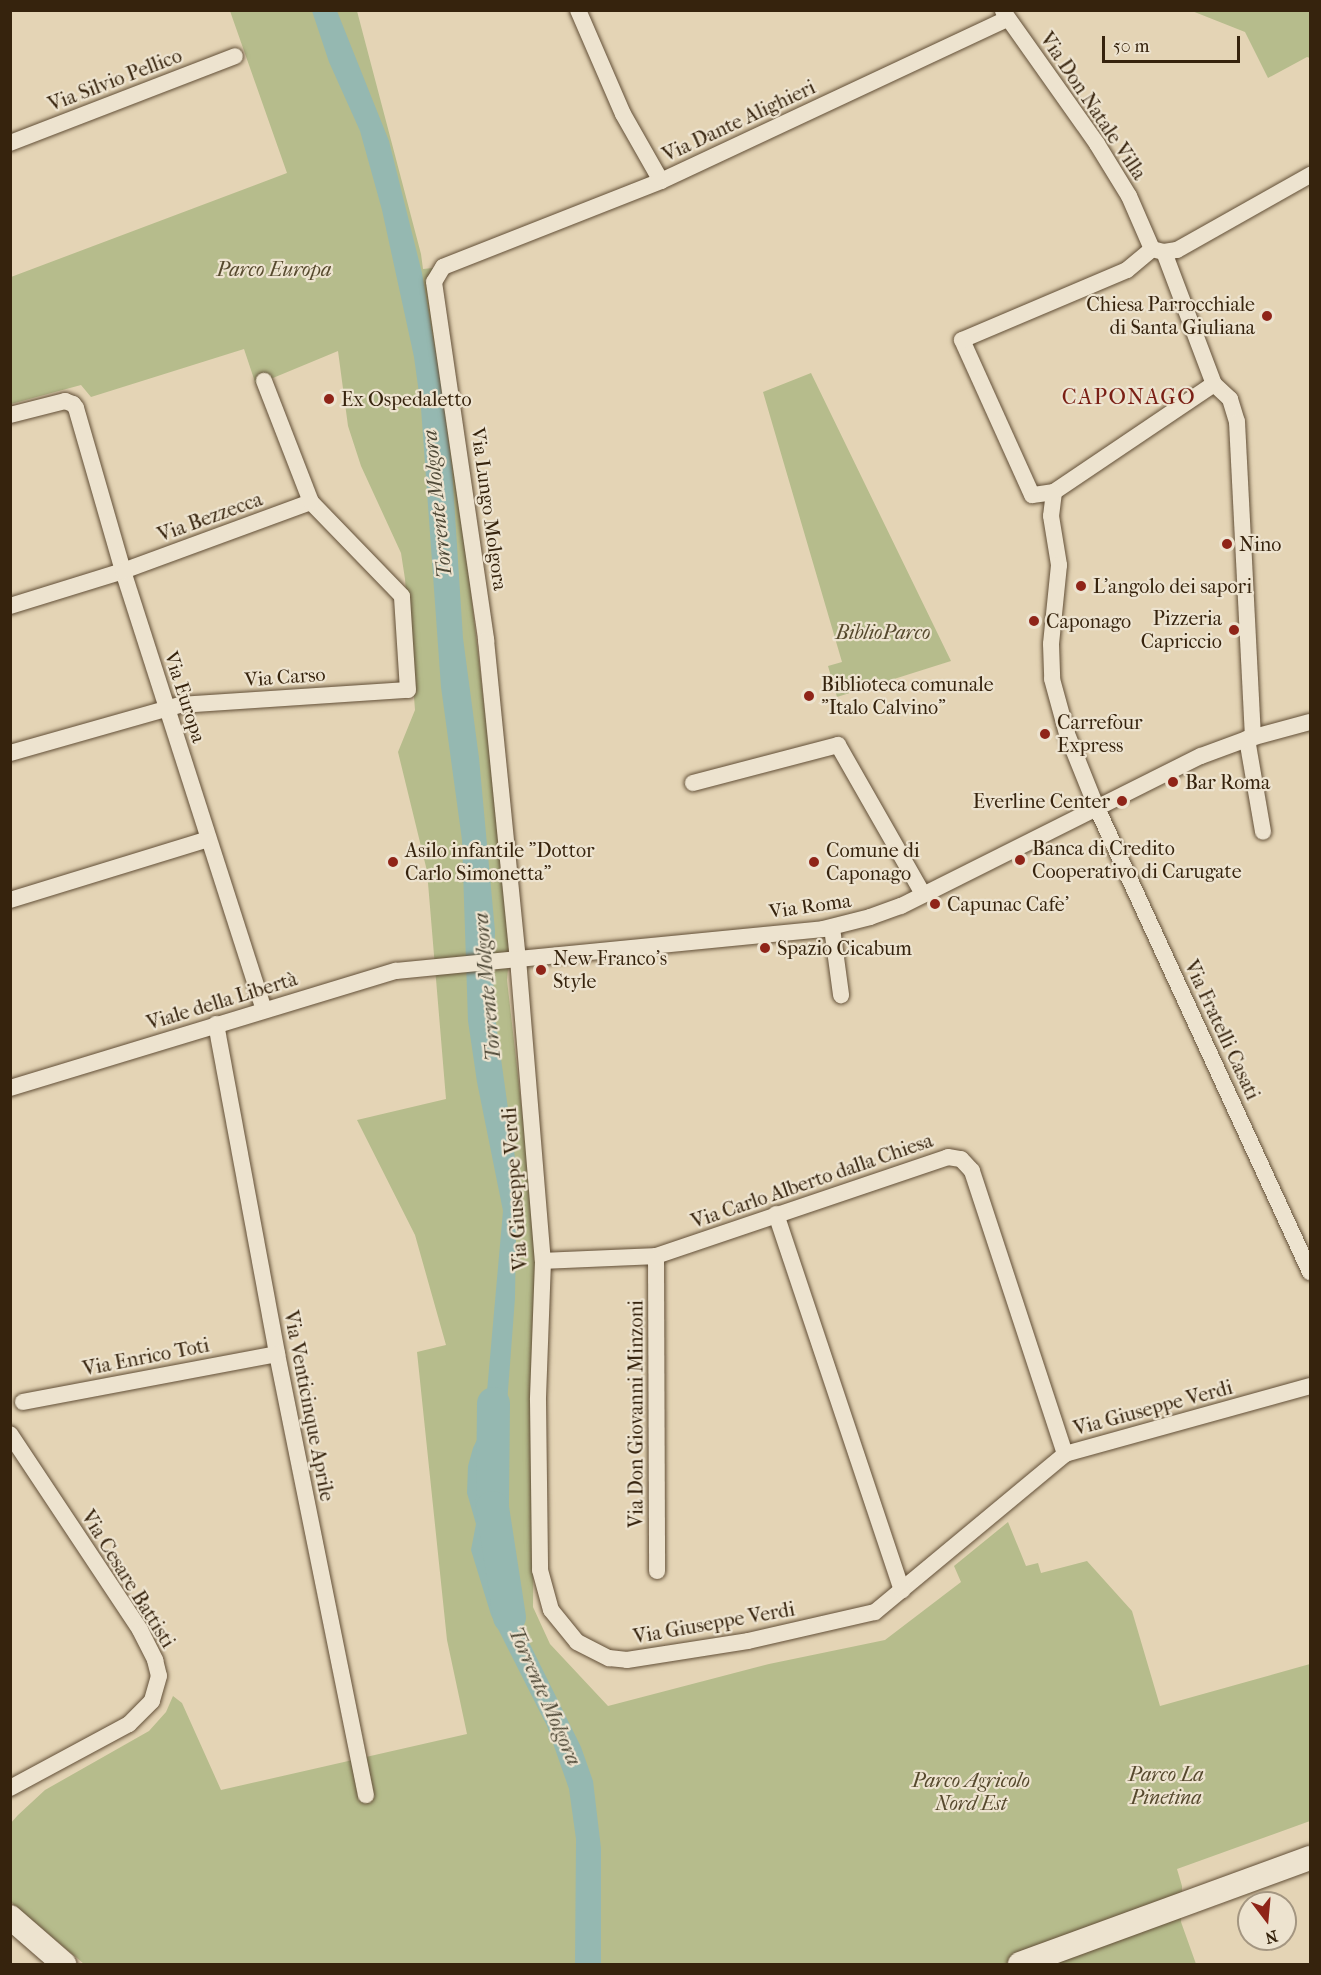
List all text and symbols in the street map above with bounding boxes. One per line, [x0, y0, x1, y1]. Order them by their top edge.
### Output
scale bar [1105, 24, 1243, 62]
street label: Via Don Natale Villa [1035, 28, 1151, 184]
text: 50 m [1113, 36, 1149, 57]
street label: Via Silvio Pellico [45, 43, 185, 117]
street label: Via Dante Alighieri [659, 75, 819, 167]
park label: Parco Europa [216, 257, 332, 281]
place label: Chiesa Parrocchiale di Santa Giuliana [1086, 292, 1255, 339]
marker: Chiesa Parrocchiale di Santa Giuliana [1260, 309, 1274, 323]
district label: CAPONAGO [1062, 385, 1196, 411]
place label: Ex Ospedaletto [341, 387, 472, 411]
marker: Ex Ospedaletto [322, 392, 336, 406]
street label: Via Lungo Molgora [466, 426, 512, 592]
water label: Torrente Molgora [417, 428, 457, 580]
street label: Via Bezzecca [154, 487, 266, 547]
place label: Nino [1239, 532, 1282, 556]
marker: Nino [1220, 537, 1234, 551]
place label: L'angolo dei sapori [1093, 574, 1252, 598]
marker: L'angolo dei sapori [1074, 579, 1088, 593]
place label: Pizzeria Capriccio [1141, 606, 1222, 653]
place label: Caponago [1046, 609, 1131, 633]
marker: Caponago [1027, 614, 1041, 628]
park label: BiblioParco [835, 620, 931, 644]
marker: Pizzeria Capriccio [1227, 623, 1241, 637]
street label: Via Europa [159, 648, 211, 746]
street label: Via Carso [244, 662, 326, 692]
place label: Biblioteca comunale "Italo Calvino" [821, 672, 994, 719]
marker: Biblioteca comunale "Italo Calvino" [802, 689, 816, 703]
place label: Carrefour Express [1057, 710, 1143, 757]
marker: Carrefour Express [1038, 727, 1052, 741]
place label: Bar Roma [1185, 770, 1270, 794]
marker: Bar Roma [1166, 775, 1180, 789]
place label: Everline Center [973, 789, 1110, 813]
marker: Everline Center [1115, 794, 1129, 808]
place label: Banca di Credito Cooperativo di Carugate [1032, 837, 1242, 884]
place label: Asilo infantile "Dottor Carlo Simonetta" [405, 838, 594, 885]
place label: Comune di Caponago [826, 838, 920, 885]
marker: Banca di Credito Cooperativo di Carugate [1013, 853, 1027, 867]
marker: Asilo infantile "Dottor Carlo Simonetta" [386, 855, 400, 869]
marker: Comune di Caponago [807, 855, 821, 869]
street label: Via Roma [767, 888, 853, 924]
place label: Capunac Cafe' [947, 892, 1069, 916]
marker: Capunac Cafe' [928, 897, 942, 911]
water label: Torrente Molgora [468, 912, 506, 1062]
place label: Spazio Cicabum [777, 936, 912, 960]
marker: Spazio Cicabum [758, 941, 772, 955]
place label: New Franco's Style [553, 946, 667, 993]
street label: Via Fratelli Casati [1179, 956, 1265, 1104]
marker: New Franco's Style [534, 963, 548, 977]
street label: Viale della Libertà [144, 967, 300, 1035]
street label: Via Giuseppe Verdi [497, 1107, 533, 1271]
street label: Via Carlo Alberto dalla Chiesa [688, 1128, 936, 1234]
street label: Via Don Giovanni Minzoni [624, 1300, 648, 1528]
street label: Via Venticinque Aprile [279, 1309, 339, 1503]
street label: Via Enrico Toti [81, 1333, 211, 1381]
street label: Via Giuseppe Verdi [1071, 1375, 1235, 1441]
street label: Via Cesare Battisti [76, 1506, 180, 1652]
street label: Via Giuseppe Verdi [631, 1597, 797, 1649]
water label: Torrente Molgora [503, 1623, 587, 1769]
park label: Parco La Pinetina [1128, 1763, 1204, 1810]
park label: Parco Agricolo Nord Est [912, 1768, 1030, 1815]
north arrow [1237, 1891, 1297, 1951]
text: N [1263, 1926, 1280, 1948]

